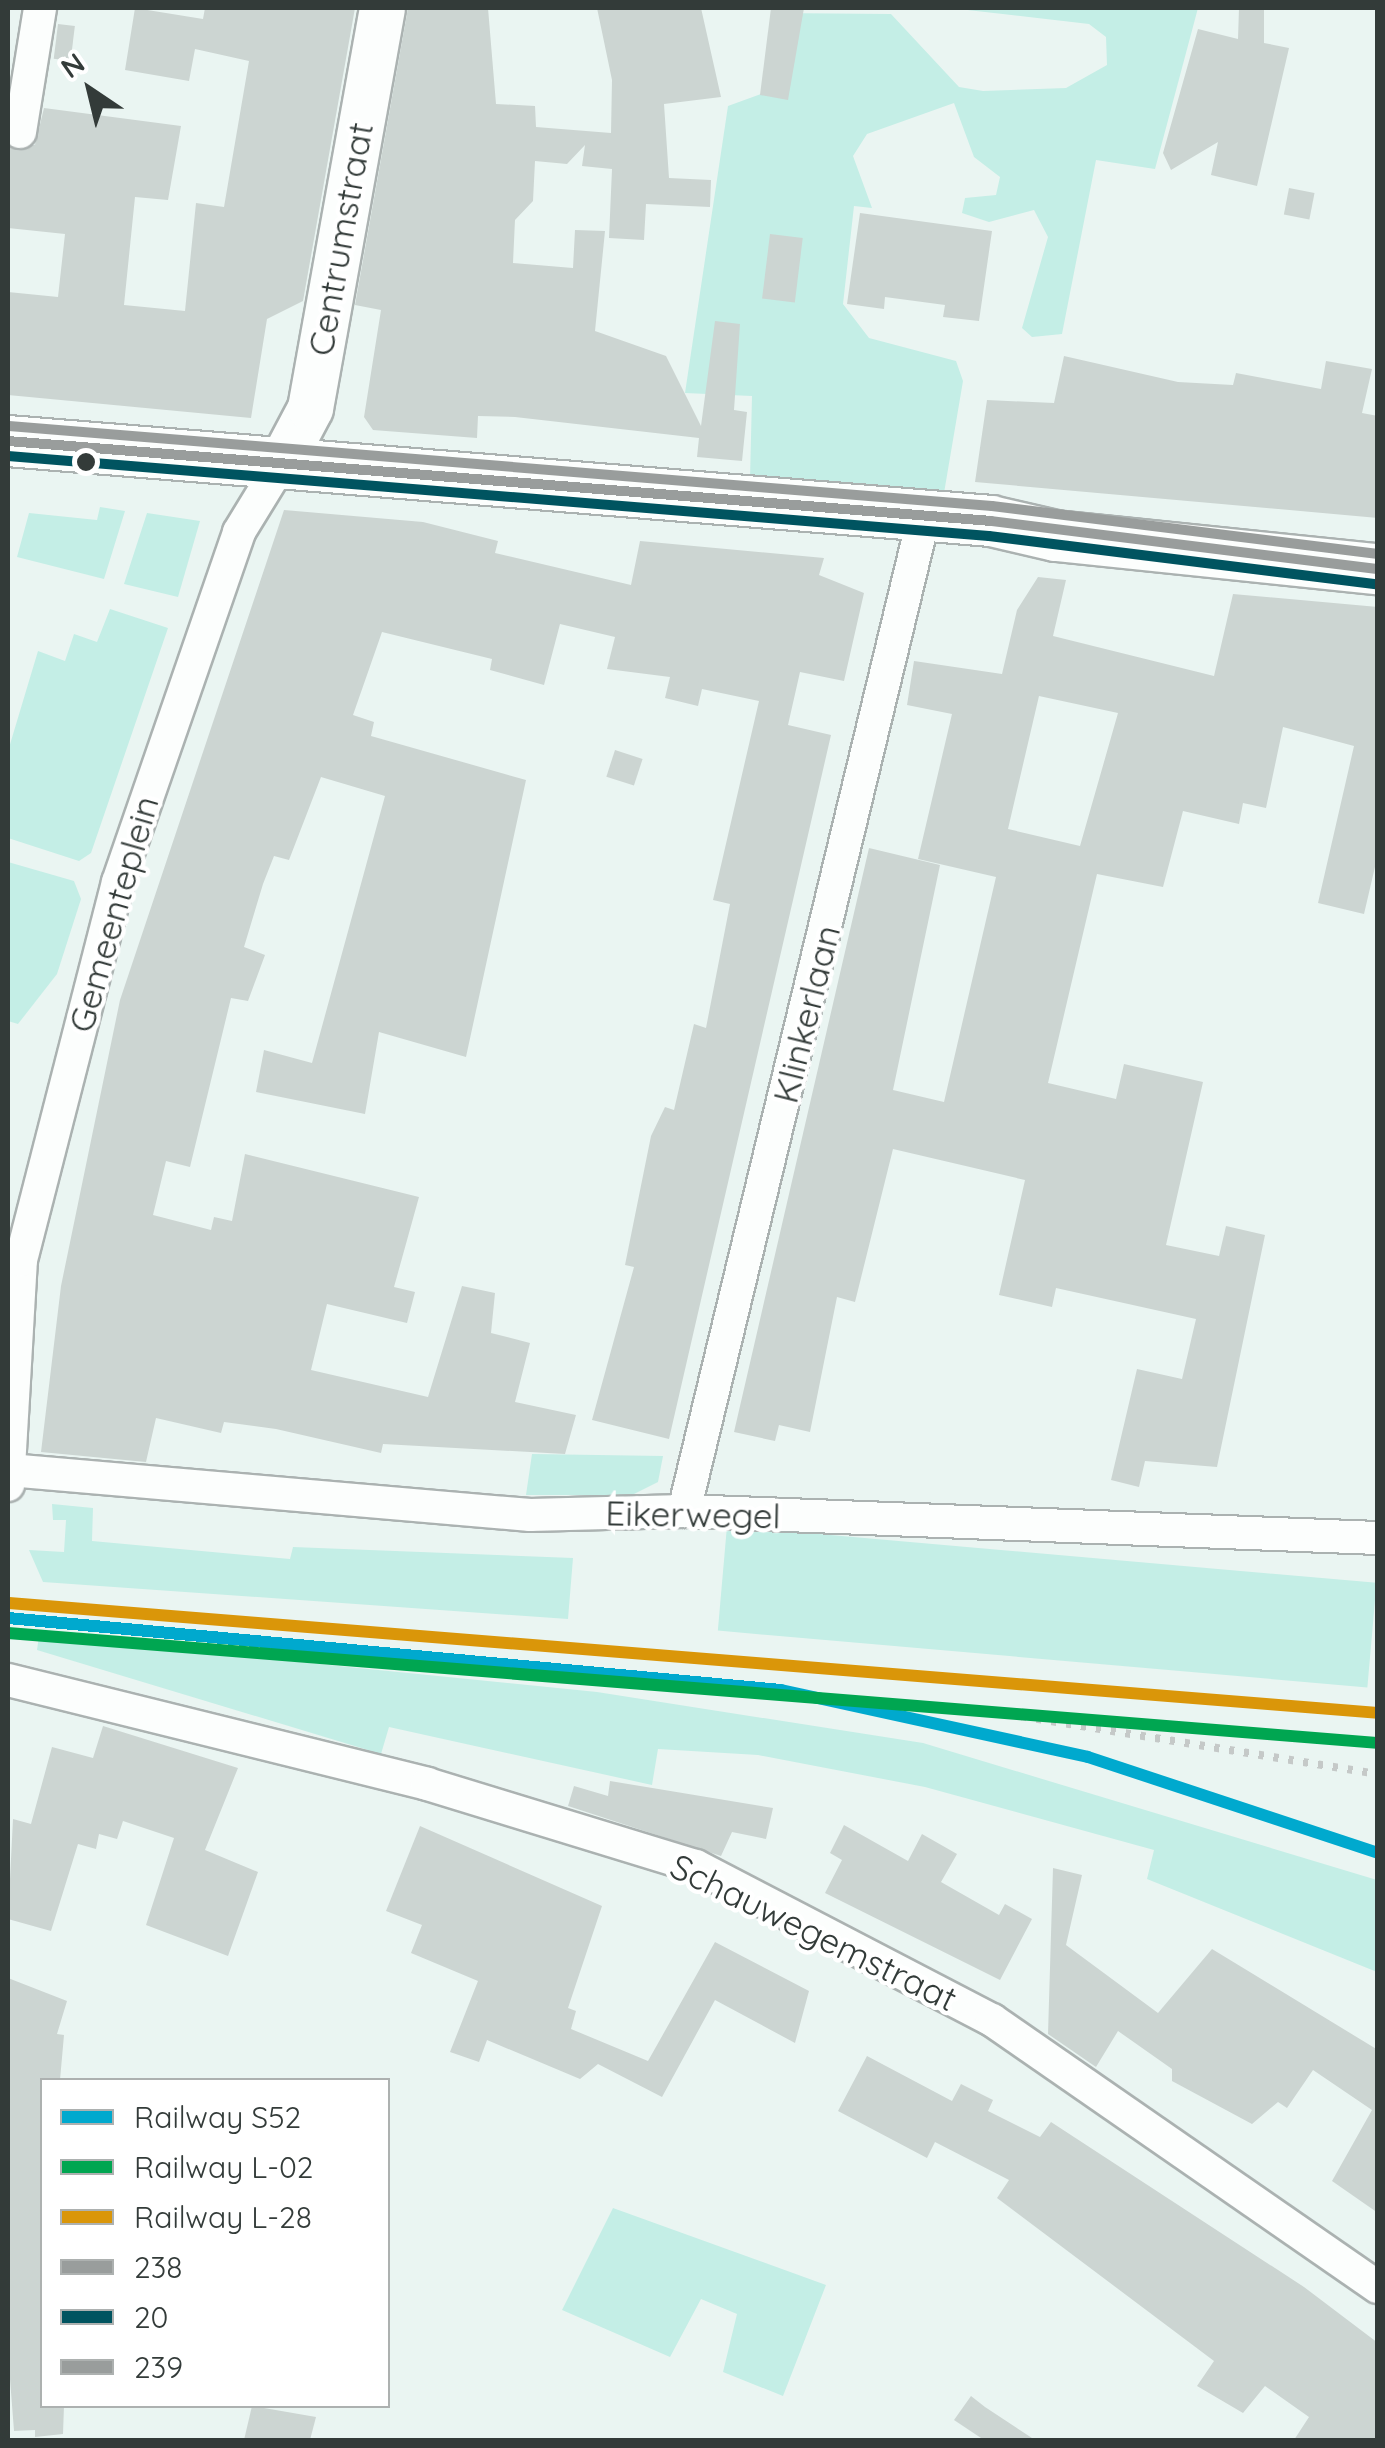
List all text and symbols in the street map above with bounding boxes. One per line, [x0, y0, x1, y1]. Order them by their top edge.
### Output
north arrow [40, 40, 140, 140]
text: N [54, 45, 91, 85]
street label: Centrumstraat [299, 119, 381, 359]
unlabelled marker [76, 452, 96, 472]
street label: Gemeenteplein [59, 791, 167, 1037]
street label: Klinkerlaan [764, 921, 848, 1107]
street label: Eikerwegel [605, 1491, 781, 1537]
street label: Schauwegemstraat [664, 1844, 964, 2020]
legend [40, 2078, 390, 2408]
text: Railway S52 [134, 2098, 301, 2136]
text: Railway L-02 [134, 2148, 314, 2186]
text: Railway L-28 [134, 2198, 312, 2236]
text: 238 [134, 2248, 183, 2286]
text: 20 [134, 2298, 168, 2336]
text: 239 [134, 2348, 183, 2386]

